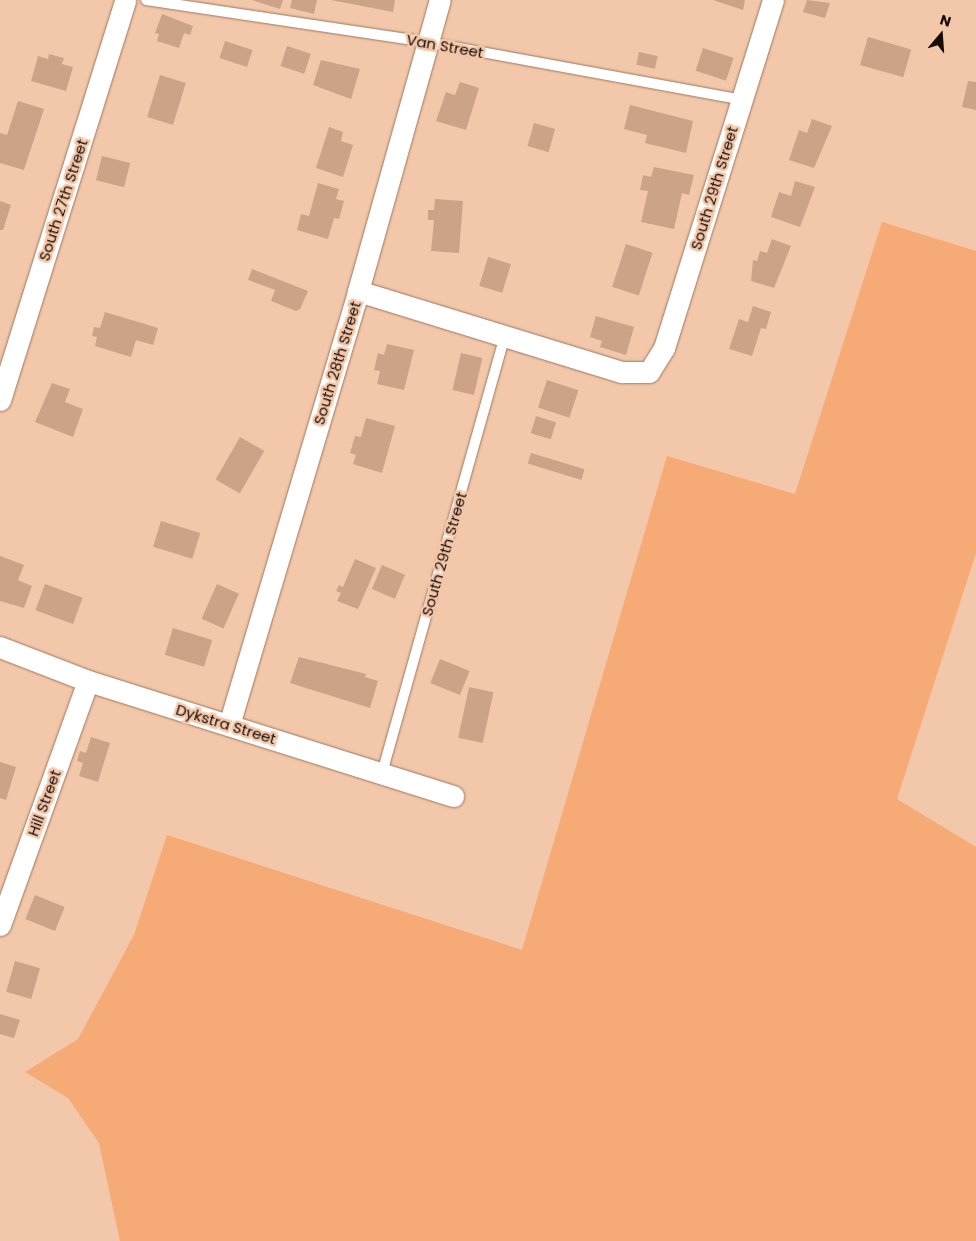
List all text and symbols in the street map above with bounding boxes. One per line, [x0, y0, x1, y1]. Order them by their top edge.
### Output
north arrow [916, 10, 966, 60]
text: N [938, 10, 954, 32]
street label: Van Street [405, 30, 485, 62]
street label: South 29th Street [687, 124, 741, 252]
street label: South 27th Street [35, 137, 91, 263]
street label: South 28th Street [310, 299, 364, 427]
street label: South 29th Street [418, 490, 470, 618]
street label: Dykstra Street [174, 700, 278, 748]
street label: Hill Street [24, 767, 64, 839]

